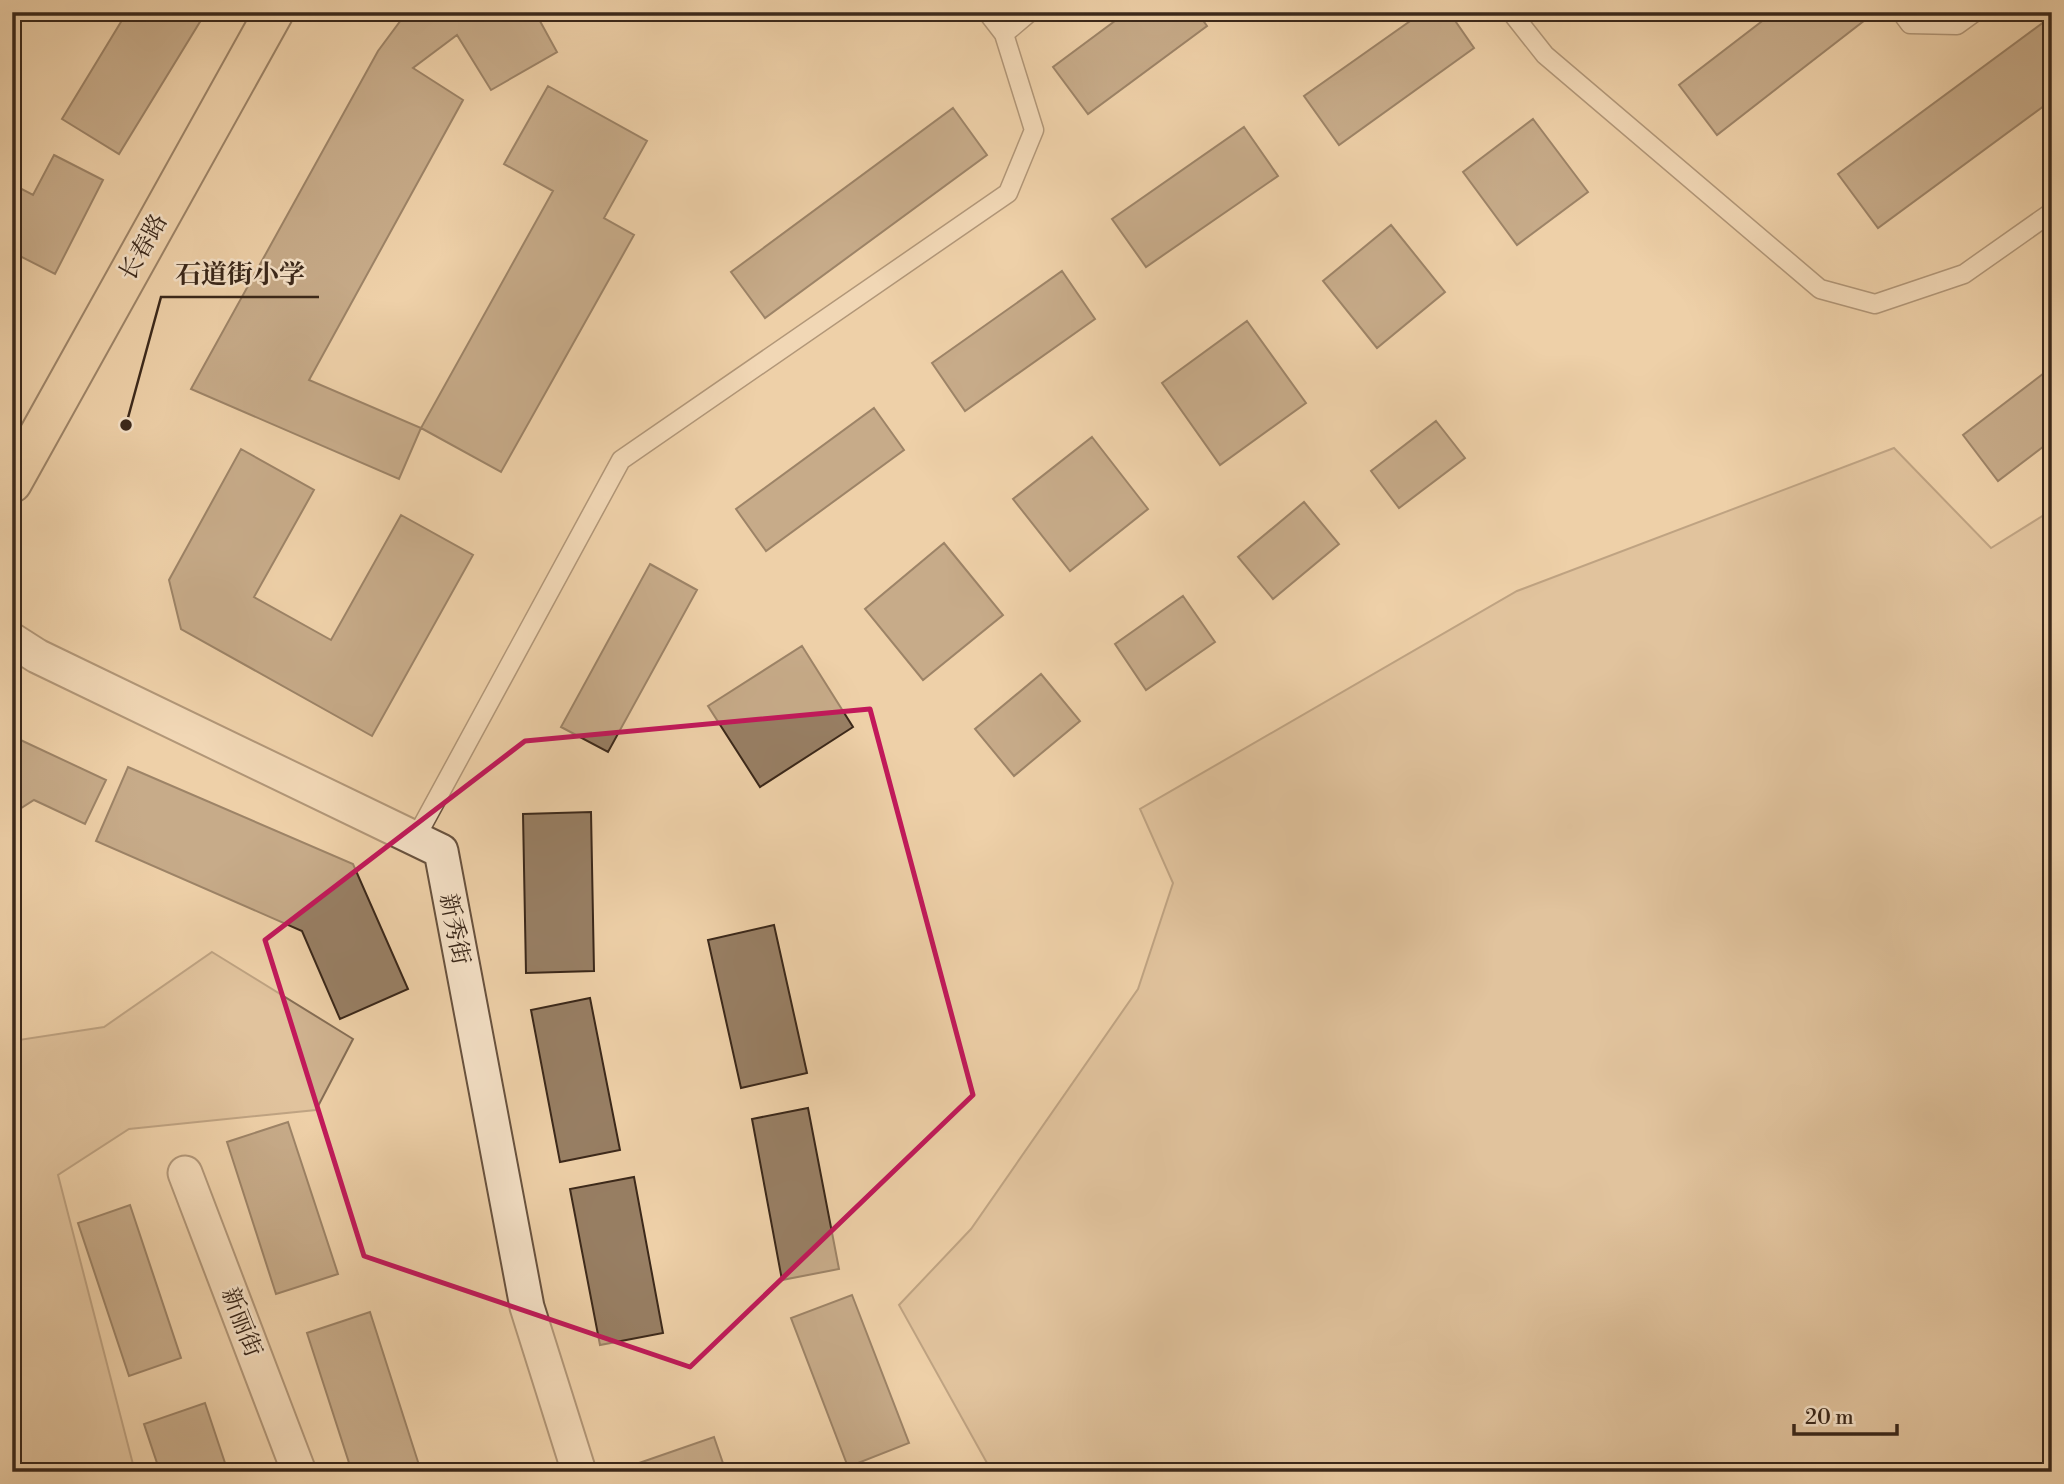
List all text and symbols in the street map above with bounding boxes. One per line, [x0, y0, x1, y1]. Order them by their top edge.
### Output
street label: 长春路 [113, 209, 174, 286]
callout: 石道街小学 [161, 250, 319, 297]
text: 石道街小学 [175, 259, 305, 291]
street label: 新秀街 [432, 891, 476, 967]
street label: 新丽街 [214, 1283, 268, 1361]
scale bar [1794, 1393, 1898, 1437]
text: 20 m [1805, 1405, 1854, 1431]

